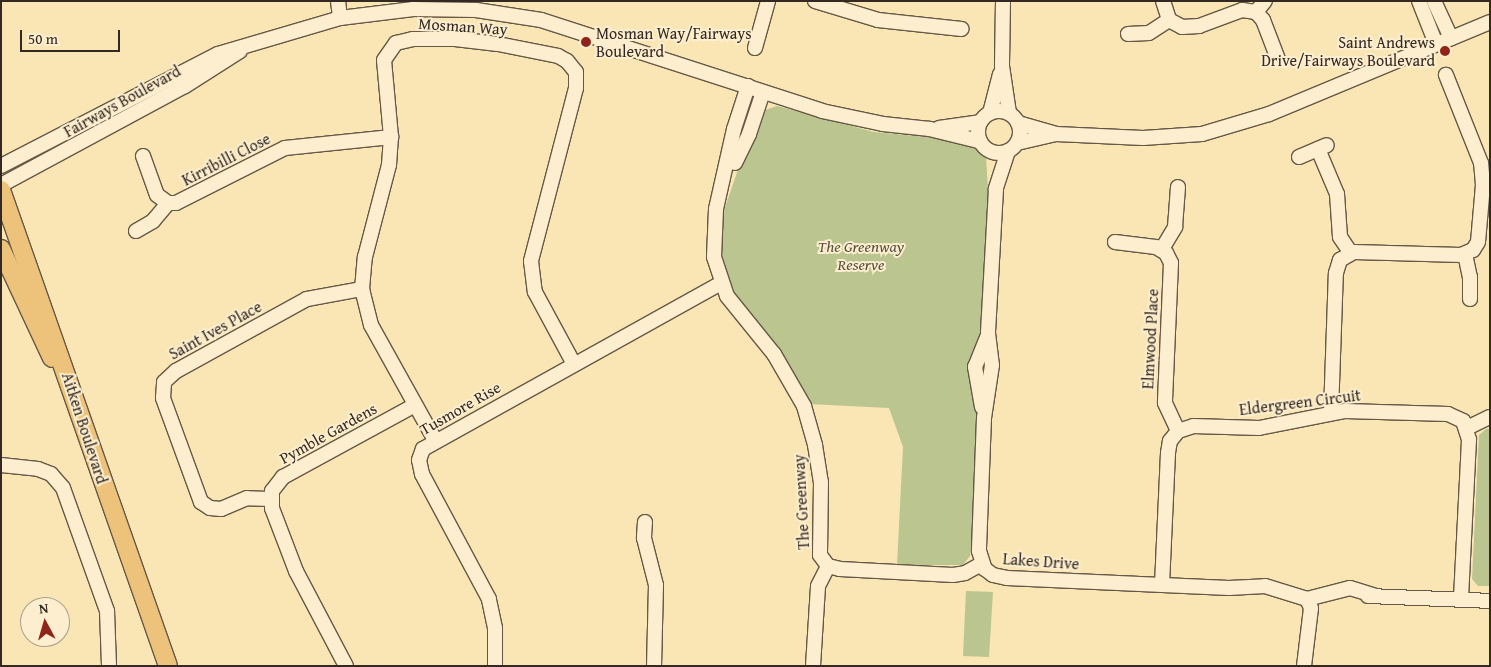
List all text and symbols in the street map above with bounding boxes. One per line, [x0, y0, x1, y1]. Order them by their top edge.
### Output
street label: Mosman Way [418, 13, 508, 39]
scale bar [22, 20, 122, 52]
place label: Mosman Way/Fairways Boulevard [596, 23, 752, 61]
text: 50 m [28, 28, 58, 49]
place label: Saint Andrews Drive/Fairways Boulevard [1261, 32, 1435, 70]
marker: Mosman Way/Fairways Boulevard [580, 36, 592, 48]
marker: Saint Andrews Drive/Fairways Boulevard [1439, 45, 1451, 57]
street label: Fairways Boulevard [60, 61, 184, 141]
street label: Kirribilli Close [179, 129, 273, 189]
park label: The Greenway Reserve [818, 236, 904, 274]
street label: Elmwood Place [1138, 288, 1162, 390]
street label: Saint Ives Place [165, 297, 265, 363]
street label: Aitken Boulevard [58, 370, 112, 486]
street label: Tusmore Rise [416, 377, 504, 439]
street label: Eldergreen Circuit [1238, 385, 1362, 419]
street label: Pymble Gardens [276, 398, 380, 468]
street label: The Greenway [789, 454, 813, 550]
street label: Lakes Drive [1002, 549, 1080, 573]
north arrow [20, 597, 70, 647]
text: N [38, 598, 49, 619]

